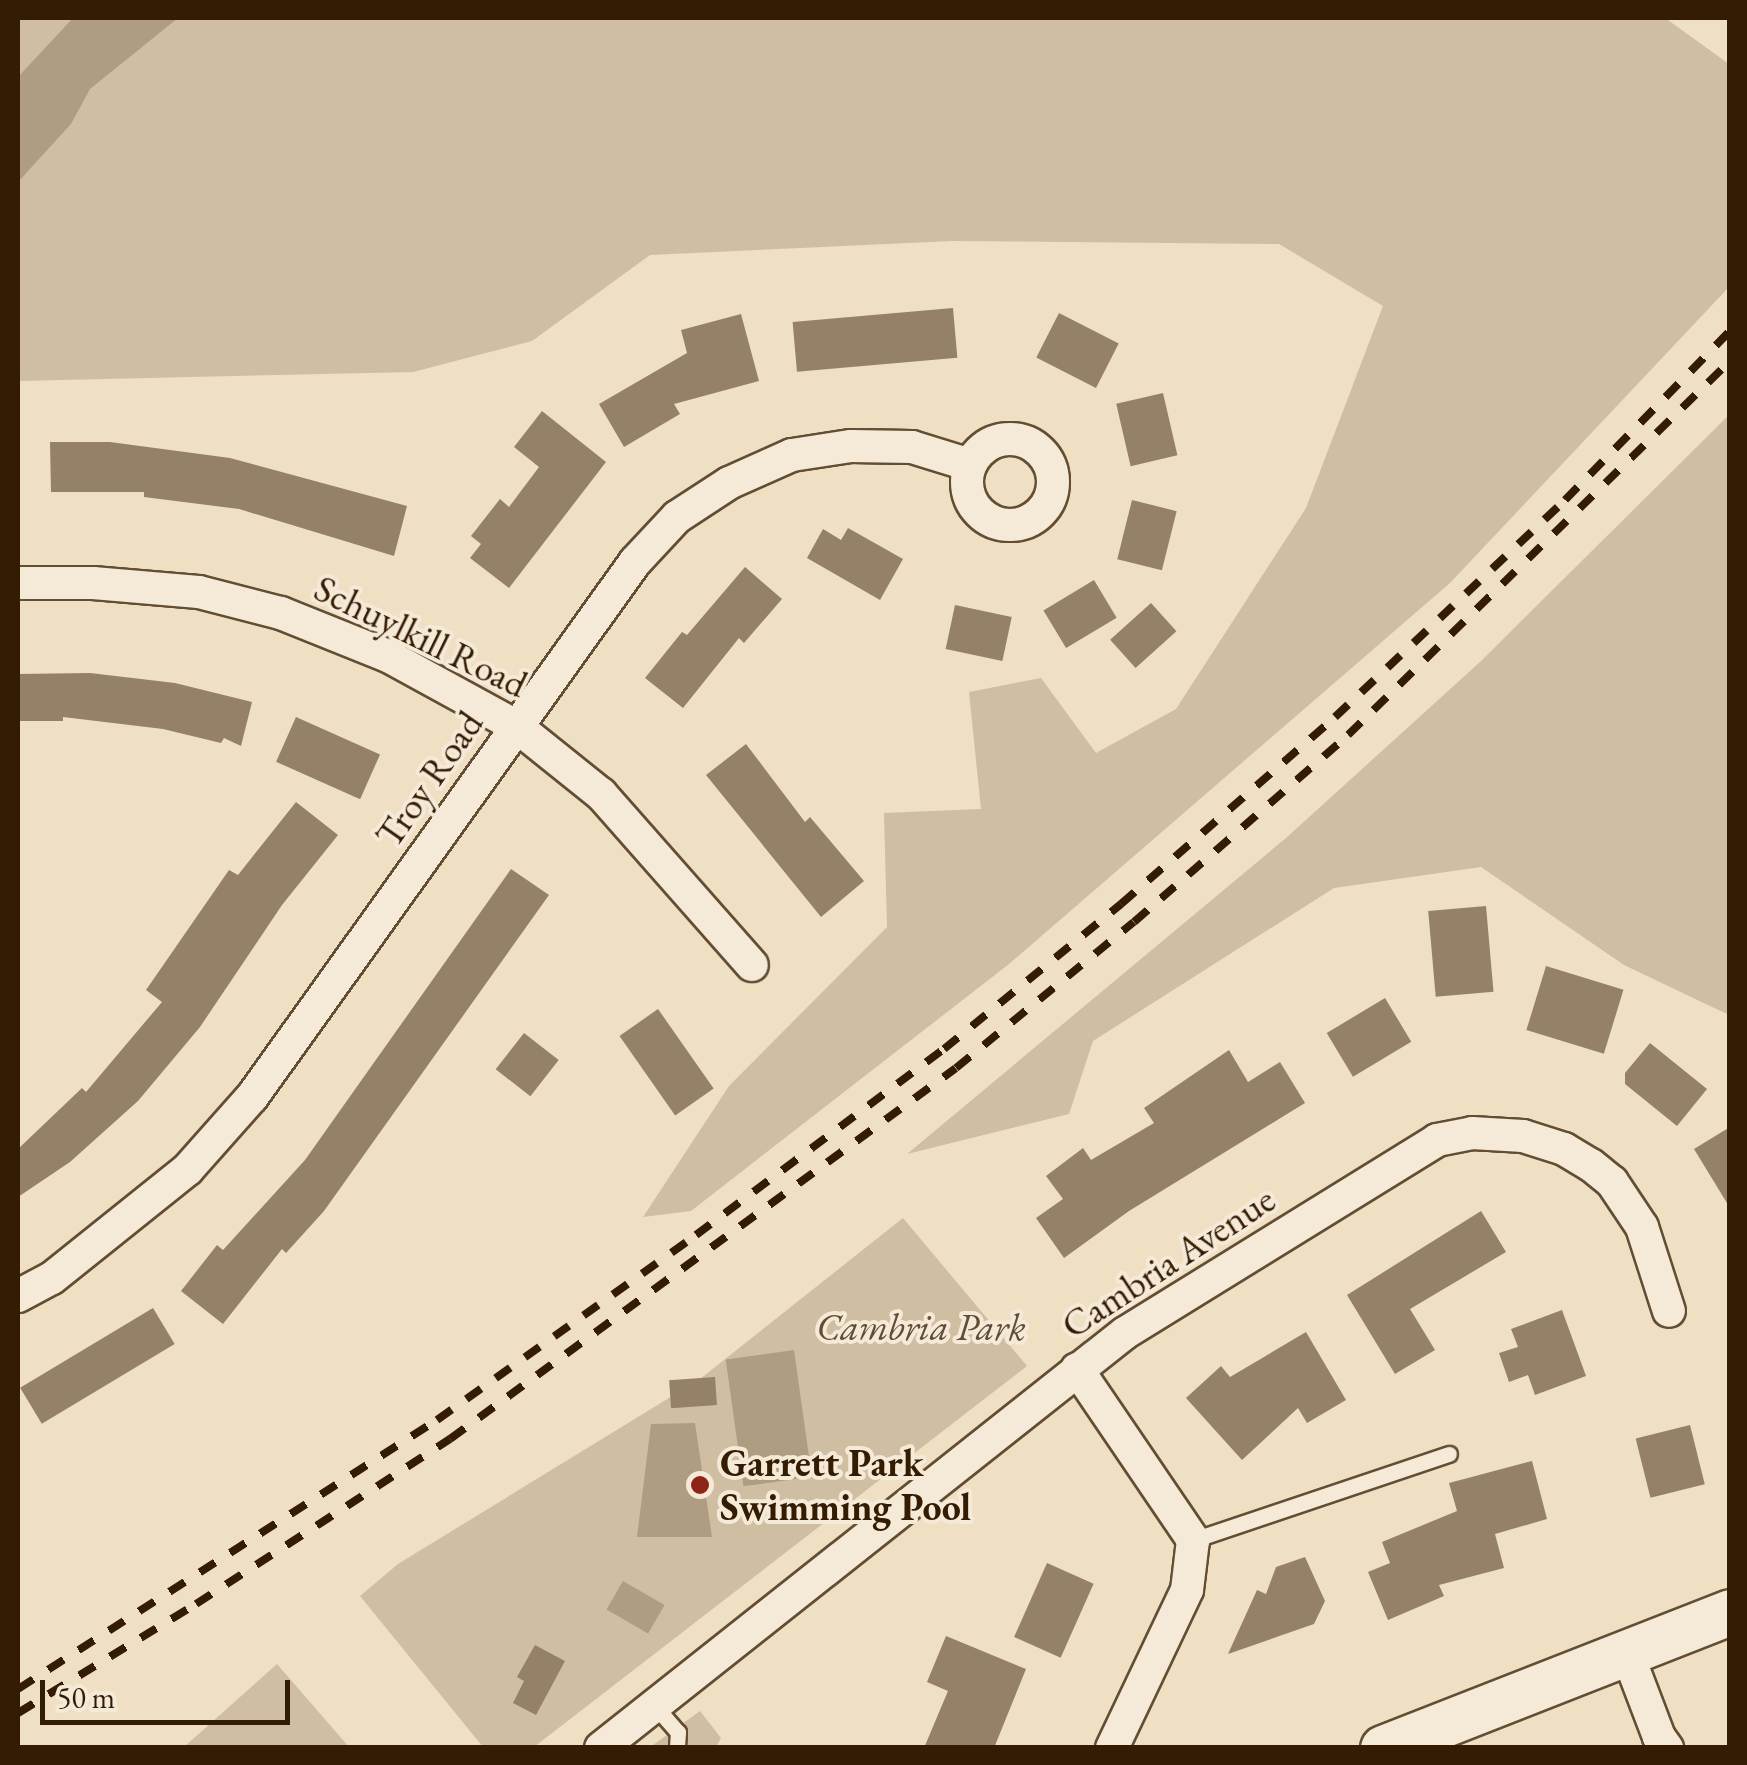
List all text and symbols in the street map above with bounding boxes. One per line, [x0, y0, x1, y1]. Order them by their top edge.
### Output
street label: Schuylkill Road [307, 565, 535, 707]
street label: Troy Road [366, 702, 492, 856]
street label: Cambria Avenue [1053, 1176, 1283, 1348]
park label: Cambria Park [816, 1304, 1026, 1350]
place label: Garrett Park Swimming Pool [720, 1440, 971, 1530]
marker: Garrett Park Swimming Pool [689, 1474, 711, 1496]
scale bar [45, 1660, 295, 1722]
text: 50 m [57, 1678, 115, 1717]

